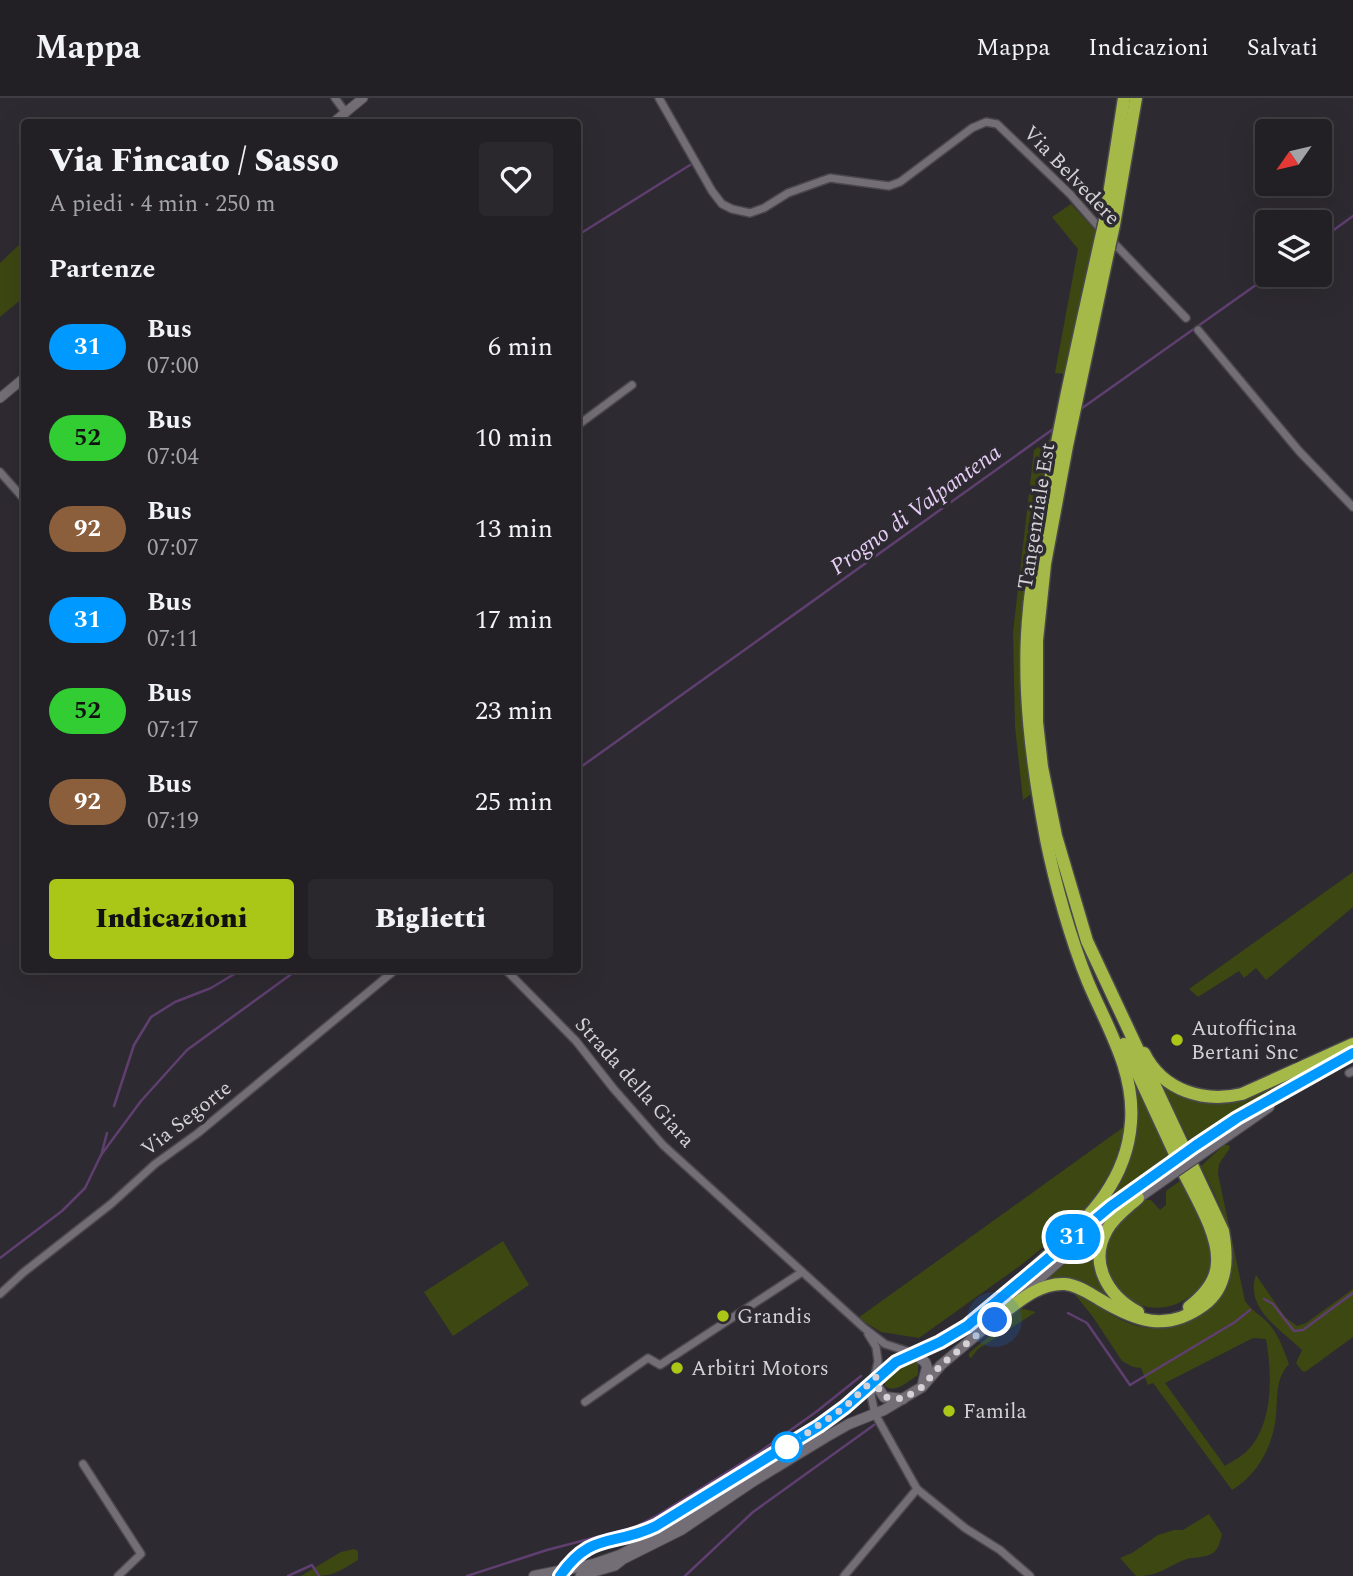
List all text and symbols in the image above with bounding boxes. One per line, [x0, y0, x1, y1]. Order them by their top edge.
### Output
text: Mappa [35, 23, 141, 73]
text: Mappa [976, 30, 1050, 66]
text: Indicazioni [1088, 30, 1209, 66]
text: Salvati [1247, 30, 1318, 66]
street label: Via Belvedere [1015, 118, 1127, 233]
north arrow [1255, 119, 1332, 196]
map controls [1255, 119, 1332, 287]
text: Via Fincato / Sasso [49, 136, 339, 186]
button: heart [479, 142, 553, 216]
text: A piedi · 4 min · 250 m [49, 187, 275, 222]
button: layers [1255, 210, 1332, 287]
text: Partenze [49, 249, 156, 289]
text: Bus [147, 309, 192, 349]
text: 6 min [488, 327, 553, 367]
text: 31 [74, 329, 101, 365]
text: 07:00 [147, 349, 199, 384]
text: Bus [147, 400, 192, 440]
text: 10 min [475, 418, 553, 458]
text: 52 [74, 420, 101, 456]
water label: Progno di Valpantena [823, 436, 1009, 584]
text: 07:04 [147, 440, 199, 475]
street label: Tangenziale Est [1010, 441, 1064, 592]
text: Bus [147, 491, 192, 531]
text: 13 min [475, 509, 553, 549]
text: 92 [74, 511, 101, 547]
text: 07:07 [147, 531, 199, 566]
text: Bus [147, 582, 192, 622]
text: 17 min [475, 600, 553, 640]
text: 31 [74, 602, 101, 638]
text: 07:11 [147, 622, 199, 657]
text: Bus [147, 673, 192, 713]
text: 23 min [475, 691, 553, 731]
text: 52 [74, 693, 101, 729]
text: 07:17 [147, 713, 199, 748]
text: Bus [147, 764, 192, 804]
text: 25 min [475, 782, 553, 822]
text: 92 [74, 784, 101, 820]
text: 07:19 [147, 804, 199, 839]
button: Indicazioni [49, 879, 294, 959]
button: Biglietti [308, 879, 553, 959]
street label: Strada della Giara [567, 1010, 702, 1156]
place label: Autofficina Bertani Snc [1191, 1013, 1299, 1069]
marker: Autofficina Bertani Snc [1169, 1032, 1185, 1048]
street label: Via Segorte [134, 1073, 239, 1165]
line badge: 31 [1042, 1214, 1104, 1260]
text: 31 [1060, 1219, 1086, 1255]
place label: Grandis [737, 1301, 812, 1333]
your location [977, 1302, 1012, 1337]
marker: Grandis [715, 1308, 731, 1324]
place label: Arbitri Motors [691, 1353, 829, 1385]
marker: Arbitri Motors [669, 1360, 685, 1376]
place label: Famila [963, 1396, 1027, 1428]
marker: Famila [941, 1403, 957, 1419]
unlabelled marker [772, 1432, 802, 1462]

